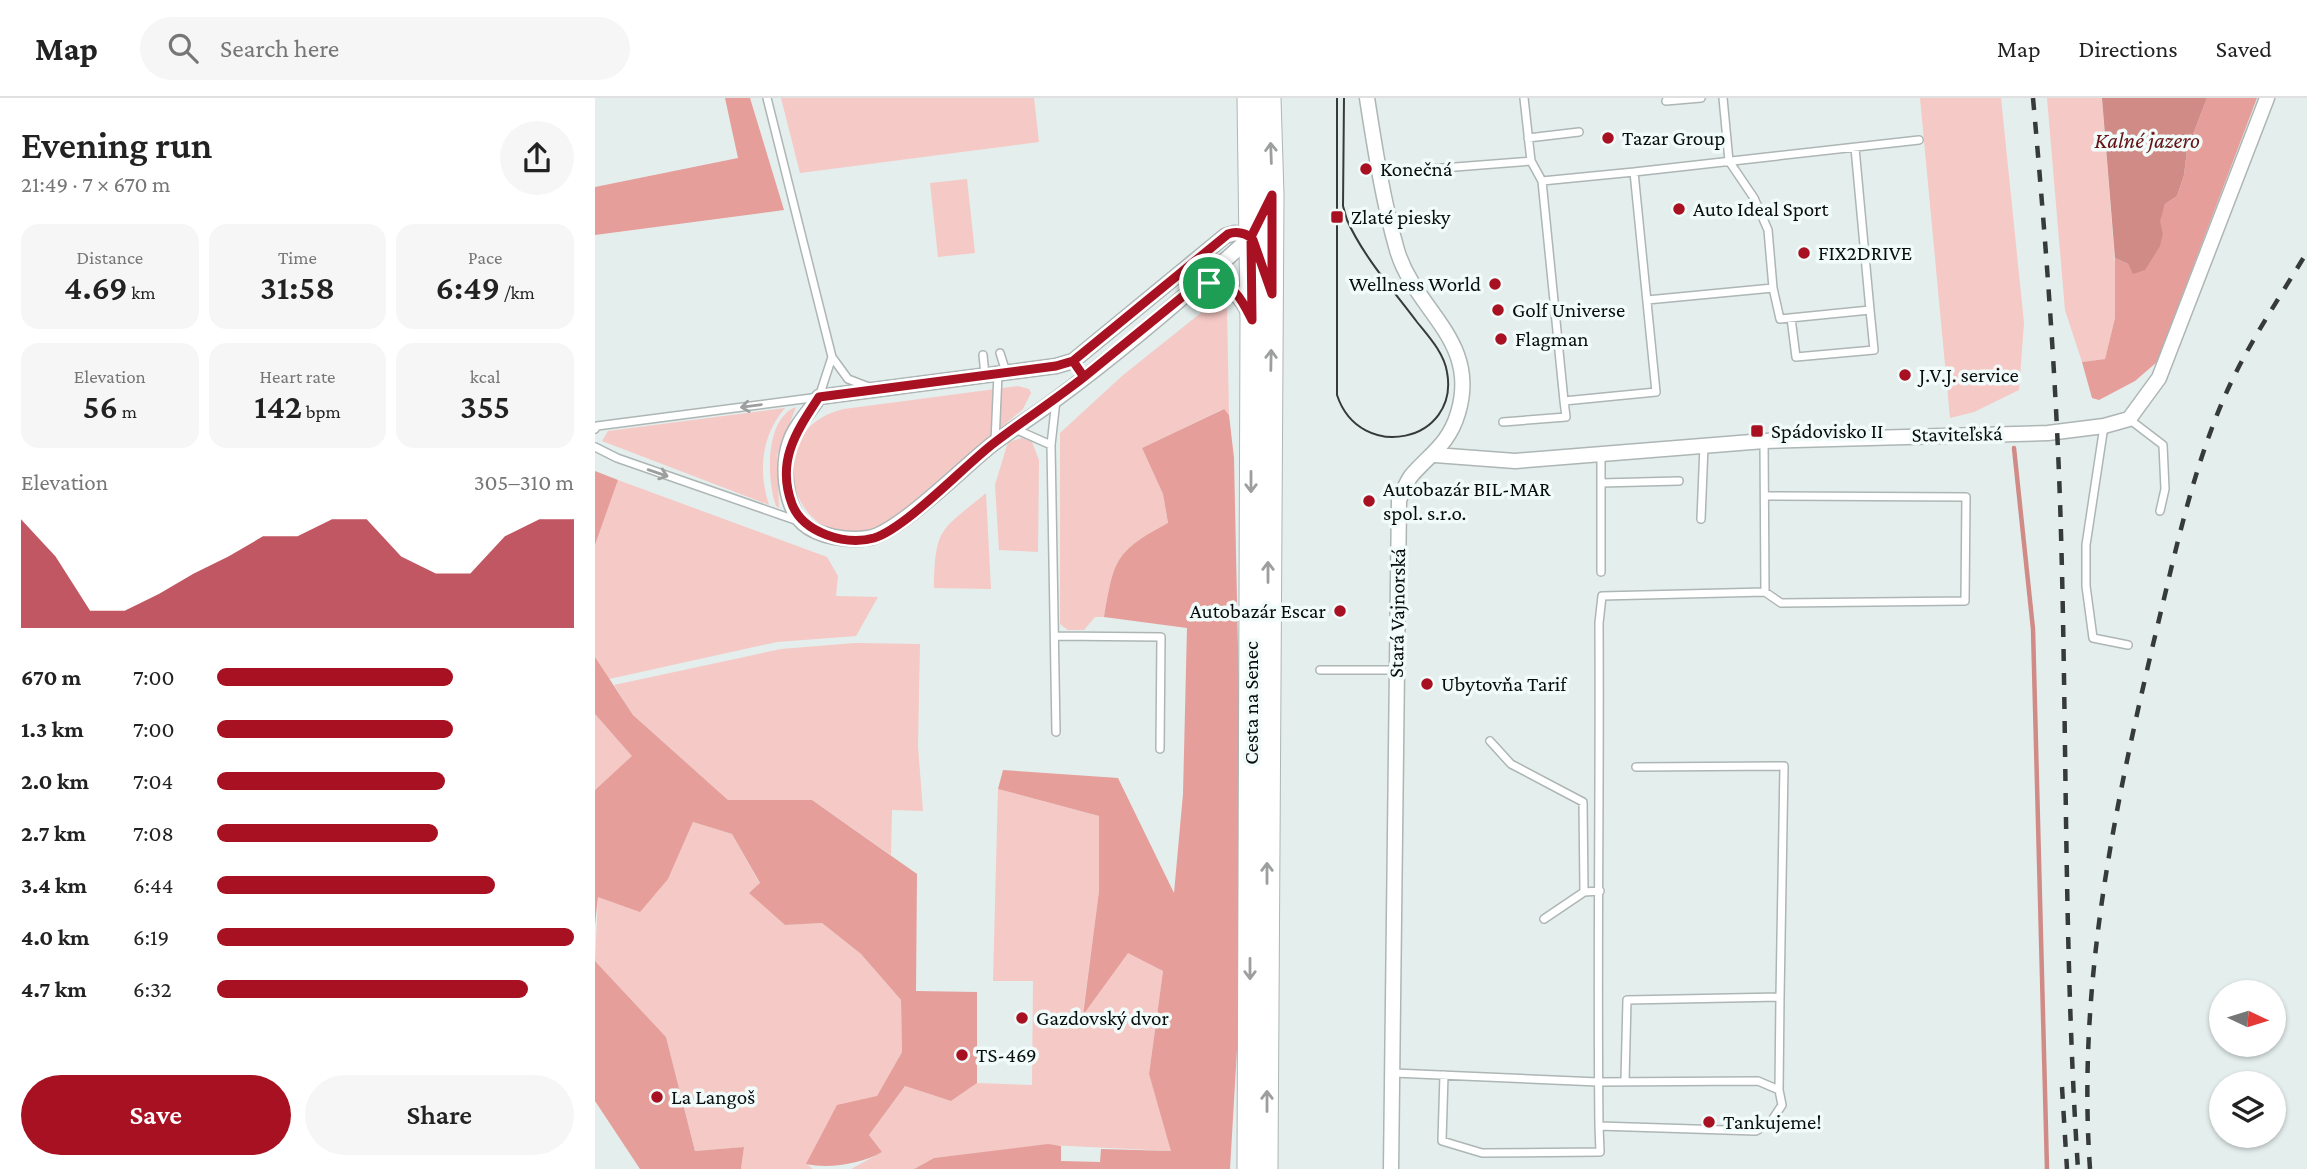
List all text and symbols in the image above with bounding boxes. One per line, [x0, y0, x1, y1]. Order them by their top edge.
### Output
search box [140, 17, 630, 80]
icon: search [164, 29, 202, 67]
text: Map [35, 30, 98, 67]
text: Search here [220, 34, 339, 63]
text: Map [1997, 35, 2041, 62]
text: Directions [2079, 35, 2178, 62]
text: Saved [2216, 35, 2272, 62]
button: share [500, 121, 574, 195]
text: Evening run [21, 124, 212, 166]
place label: Tazar Group [1622, 126, 1725, 150]
water label: Kalné jazero [2094, 127, 2200, 154]
marker: Tazar Group [1600, 130, 1616, 146]
one-way arrow [1264, 141, 1278, 164]
place label: Konečná [1380, 157, 1453, 181]
marker: Konečná [1358, 161, 1374, 177]
text: 21:49 · 7 × 670 m [21, 171, 170, 197]
place label: Auto Ideal Sport [1693, 197, 1830, 221]
marker: Auto Ideal Sport [1671, 201, 1687, 217]
place label: Zlaté piesky [1351, 205, 1451, 229]
marker: Zlaté piesky [1329, 209, 1345, 225]
place label: FIX2DRIVE [1818, 241, 1912, 265]
marker: FIX2DRIVE [1796, 245, 1812, 261]
text: Distance [77, 247, 143, 268]
text: Time [278, 247, 317, 268]
text: Pace [468, 247, 502, 268]
pin [1179, 253, 1239, 313]
icon: arrive [1190, 264, 1228, 302]
text: 4.69 [64, 268, 128, 307]
text: 31:58 [260, 268, 335, 307]
text: 6:49 [436, 268, 500, 307]
place label: Wellness World [1349, 272, 1481, 296]
marker: Wellness World [1487, 276, 1503, 292]
text: km [128, 282, 156, 303]
text: /km [500, 282, 535, 303]
place label: Golf Universe [1512, 298, 1625, 322]
marker: Golf Universe [1490, 302, 1506, 318]
place label: Flagman [1515, 327, 1589, 351]
marker: Flagman [1493, 331, 1509, 347]
one-way arrow [1264, 349, 1278, 372]
place label: J.V.J. service [1917, 363, 2019, 387]
text: Elevation [74, 366, 146, 387]
text: Heart rate [260, 366, 335, 387]
text: kcal [470, 366, 500, 387]
marker: J.V.J. service [1897, 367, 1913, 383]
text: 56 [83, 387, 118, 426]
text: 142 [254, 387, 302, 426]
text: 355 [460, 387, 510, 426]
one-way arrow [740, 400, 763, 413]
text: m [118, 401, 137, 422]
text: bpm [302, 401, 341, 422]
place label: Spádovisko II [1771, 419, 1883, 443]
street label: Staviteľská [1911, 421, 2003, 447]
marker: Spádovisko II [1749, 423, 1765, 439]
one-way arrow [647, 467, 669, 480]
text: Elevation [21, 469, 108, 495]
text: 305–310 m [474, 469, 574, 495]
one-way arrow [1244, 470, 1258, 493]
place label: Autobazár BIL-MAR spol. s.r.o. [1383, 477, 1551, 525]
marker: Autobazár BIL-MAR spol. s.r.o. [1361, 493, 1377, 509]
street label: Stará Vajnorská [1384, 548, 1410, 678]
one-way arrow [1261, 561, 1275, 584]
place label: Autobazár Escar [1190, 599, 1327, 623]
marker: Autobazár Escar [1332, 603, 1348, 619]
street label: Cesta na Senec [1239, 641, 1263, 765]
text: 670 m [21, 664, 81, 690]
text: 7:00 [133, 664, 175, 690]
place label: Ubytovňa Tarif [1441, 672, 1568, 696]
marker: Ubytovňa Tarif [1419, 676, 1435, 692]
text: 1.3 km [21, 716, 84, 742]
text: 7:00 [133, 716, 175, 742]
text: 2.0 km [21, 768, 89, 794]
text: 7:04 [133, 768, 173, 794]
text: 2.7 km [21, 820, 86, 846]
text: 7:08 [133, 820, 174, 846]
one-way arrow [1260, 862, 1274, 885]
text: 3.4 km [21, 872, 87, 898]
text: 6:44 [133, 872, 173, 898]
text: 4.0 km [21, 924, 90, 950]
text: 6:19 [133, 924, 169, 950]
one-way arrow [1243, 957, 1257, 980]
text: 4.7 km [21, 976, 87, 1002]
text: 6:32 [133, 976, 172, 1002]
north arrow [2209, 980, 2285, 1057]
map controls [2209, 980, 2286, 1148]
place label: Gazdovský dvor [1036, 1006, 1169, 1030]
marker: Gazdovský dvor [1014, 1010, 1030, 1026]
place label: TS-469 [976, 1043, 1037, 1067]
marker: TS-469 [954, 1047, 970, 1063]
button: layers [2209, 1071, 2286, 1148]
button: Save [21, 1075, 291, 1155]
button: Share [305, 1075, 574, 1155]
place label: La Langoš [671, 1085, 755, 1109]
marker: La Langoš [649, 1089, 665, 1105]
one-way arrow [1260, 1090, 1274, 1113]
place label: Tankujeme! [1723, 1110, 1822, 1134]
marker: Tankujeme! [1701, 1114, 1717, 1130]

